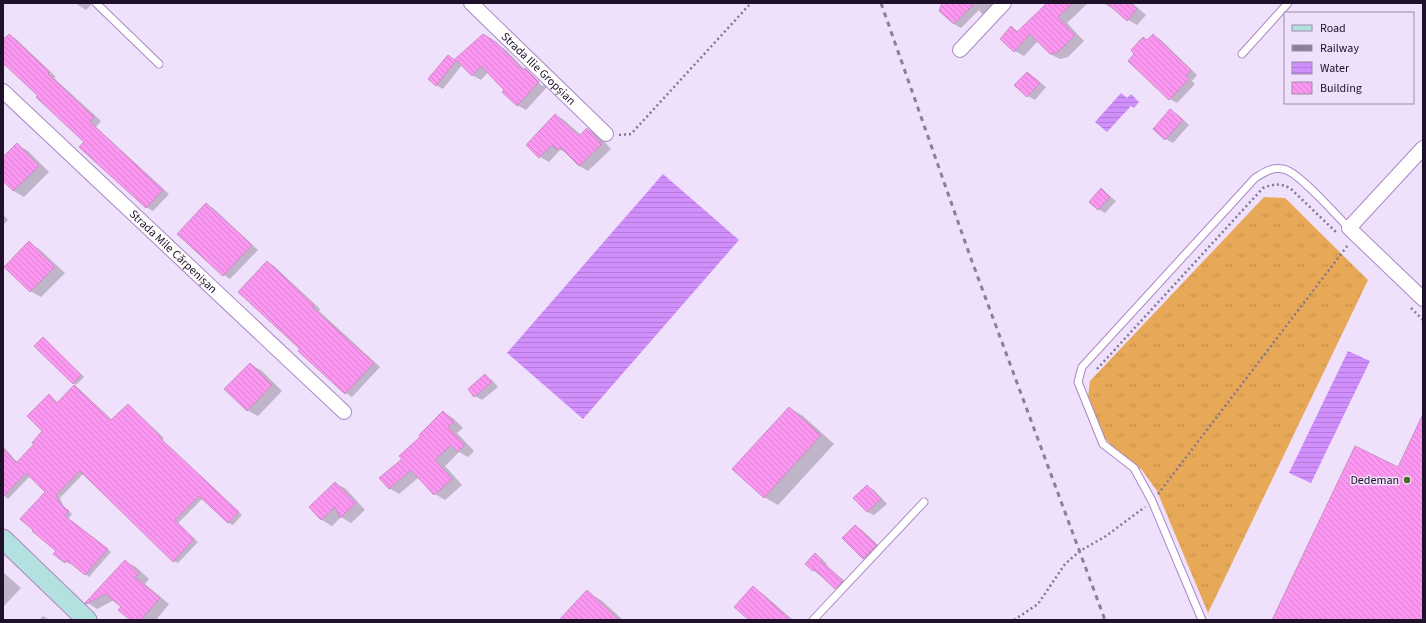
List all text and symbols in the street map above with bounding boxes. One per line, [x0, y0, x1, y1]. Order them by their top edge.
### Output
legend [1284, 12, 1414, 104]
text: Road [1320, 20, 1346, 37]
street label: Strada Ilie Gropșian [497, 28, 580, 109]
text: Railway [1320, 40, 1359, 57]
text: Water [1320, 60, 1350, 77]
text: Building [1320, 80, 1362, 97]
street label: Strada Mile Cărpenișan [126, 206, 221, 297]
place label: Dedeman [1350, 472, 1399, 489]
marker: Dedeman [1402, 475, 1412, 485]

